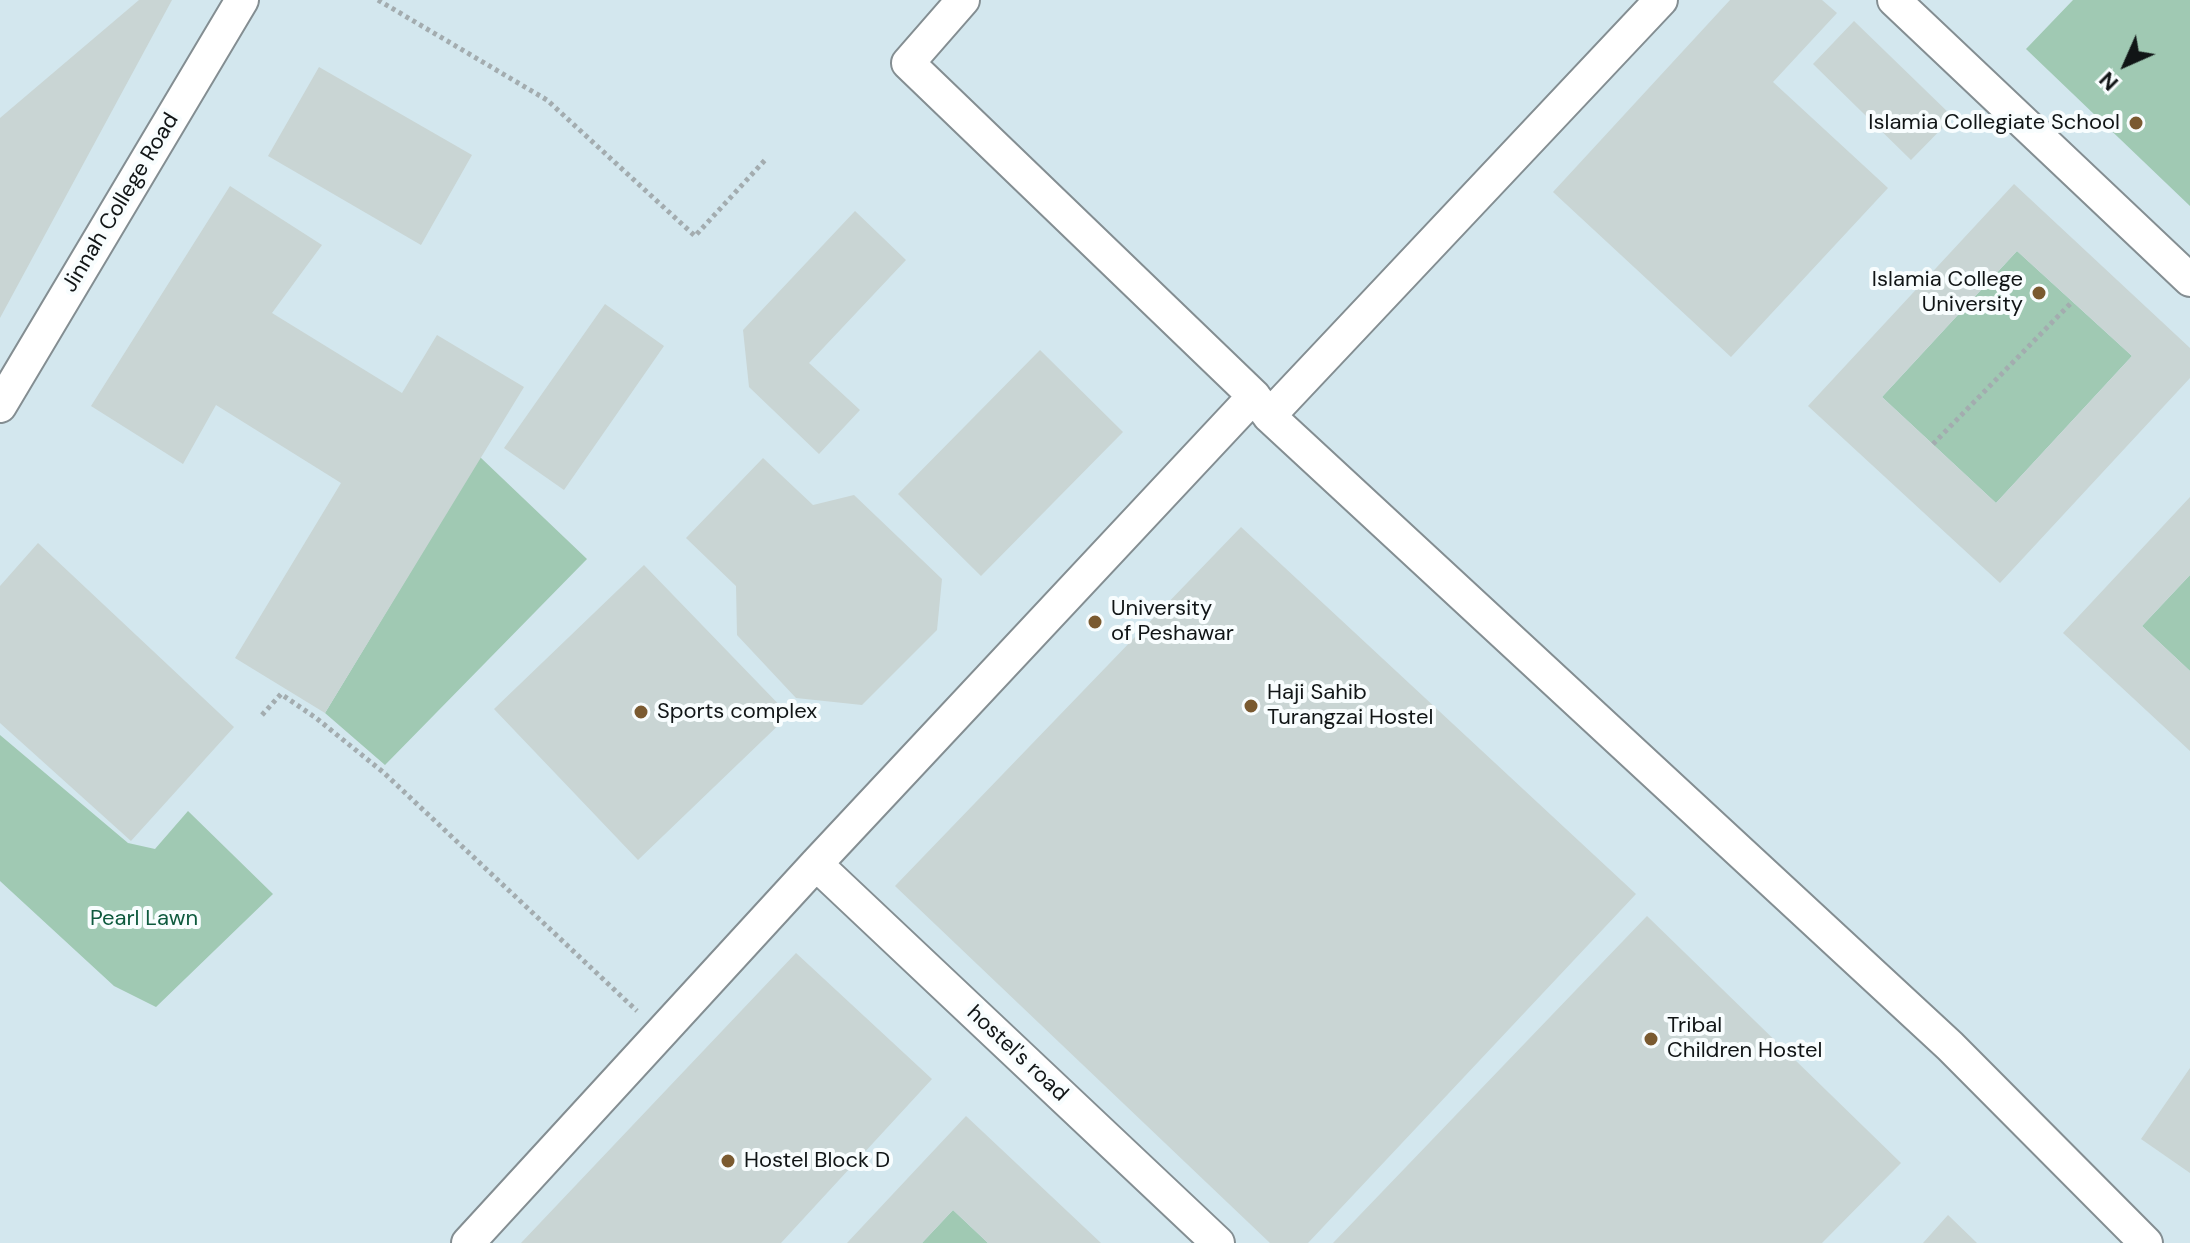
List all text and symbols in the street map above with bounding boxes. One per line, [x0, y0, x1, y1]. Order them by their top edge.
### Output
north arrow [2086, 24, 2166, 104]
text: N [2093, 65, 2125, 97]
street label: Jinnah College Road [57, 109, 185, 297]
place label: Islamia Collegiate School [1868, 110, 2120, 136]
marker: Islamia Collegiate School [2127, 114, 2145, 132]
place label: Islamia College University [1872, 267, 2023, 318]
marker: Islamia College University [2030, 284, 2048, 302]
place label: University of Peshawar [1111, 596, 1234, 648]
marker: University of Peshawar [1086, 613, 1104, 631]
place label: Haji Sahib Turangzai Hostel [1267, 680, 1433, 732]
marker: Haji Sahib Turangzai Hostel [1242, 697, 1260, 715]
place label: Sports complex [657, 699, 817, 725]
marker: Sports complex [632, 703, 650, 721]
park label: Pearl Lawn [90, 906, 198, 932]
street label: hostel's road [961, 1000, 1073, 1108]
place label: Tribal Children Hostel [1667, 1013, 1822, 1064]
marker: Tribal Children Hostel [1642, 1030, 1660, 1048]
place label: Hostel Block D [744, 1148, 890, 1174]
marker: Hostel Block D [719, 1152, 737, 1170]

